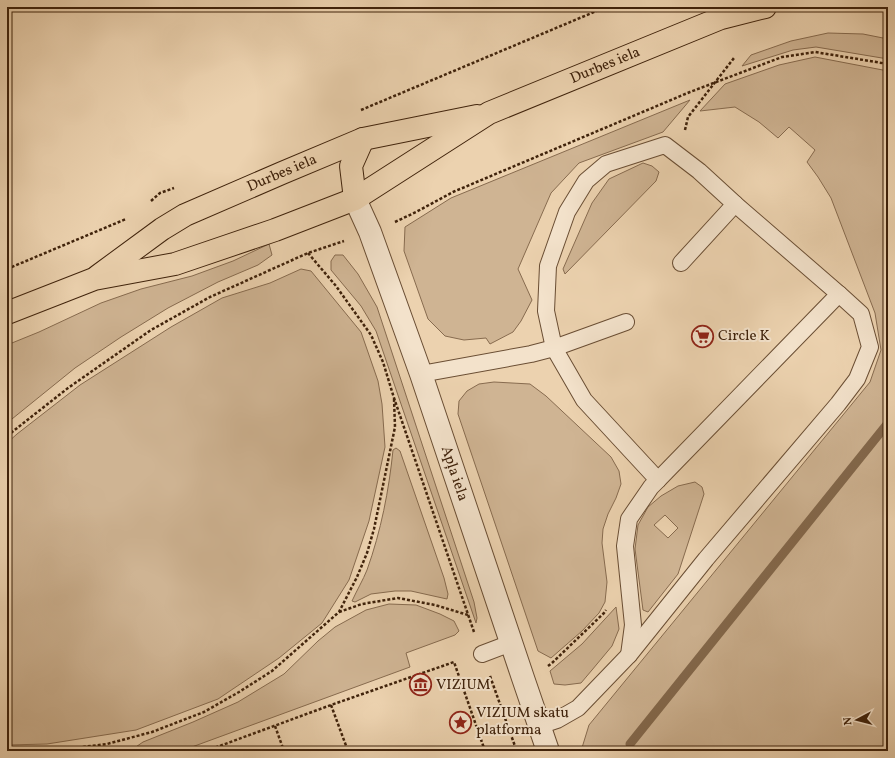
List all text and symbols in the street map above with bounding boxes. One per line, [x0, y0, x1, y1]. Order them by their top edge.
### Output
street label: Durbes iela [567, 42, 643, 89]
street label: Durbes iela [244, 149, 320, 197]
supermarket icon: Circle K [690, 323, 716, 349]
place label: Circle K [718, 326, 770, 347]
street label: Apļa iela [435, 443, 473, 504]
museum icon: VIZIUM [408, 672, 434, 698]
place label: VIZIUM [436, 675, 491, 696]
north arrow [837, 700, 877, 740]
place label: VIZIUM skatu platforma [476, 703, 569, 741]
place icon: VIZIUM skatu platforma [447, 709, 473, 735]
text: N [841, 716, 856, 726]

